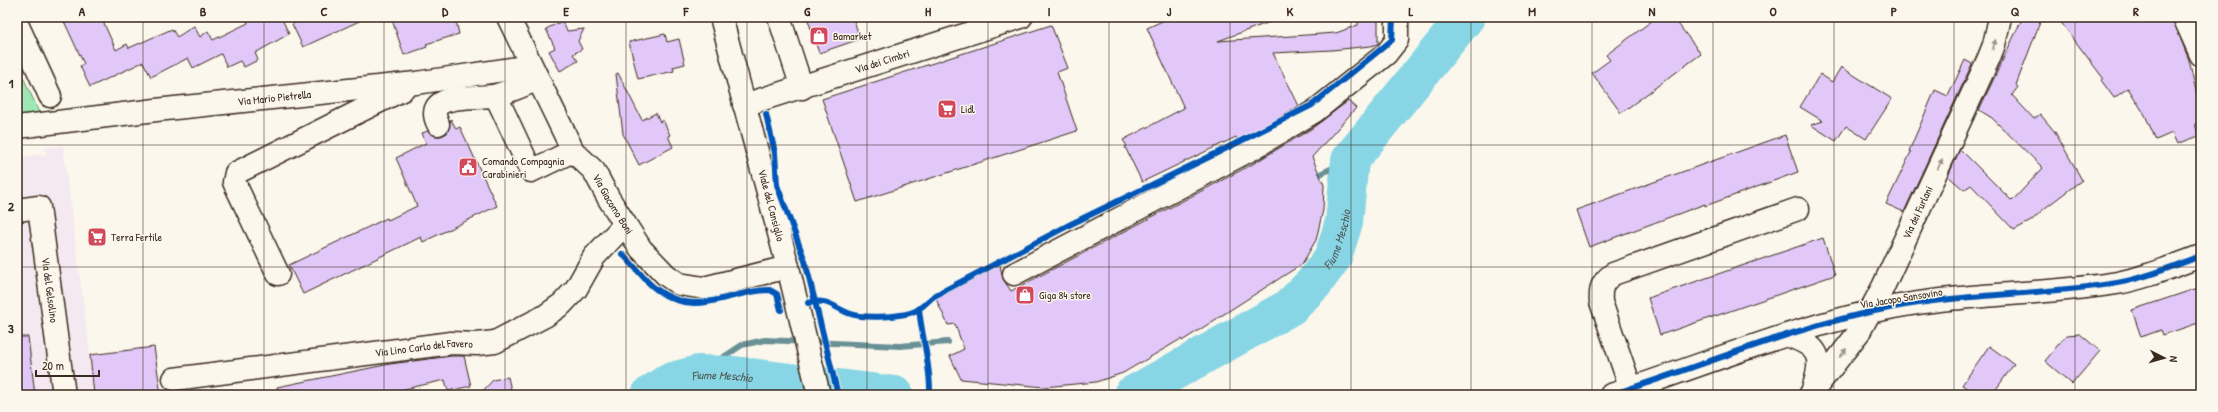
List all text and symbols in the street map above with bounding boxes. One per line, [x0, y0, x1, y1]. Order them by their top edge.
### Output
text: A [79, 2, 86, 20]
text: B [200, 2, 207, 20]
text: C [320, 2, 328, 20]
text: D [442, 2, 449, 20]
text: E [563, 2, 569, 20]
text: F [683, 2, 690, 20]
text: G [804, 2, 811, 20]
text: H [925, 2, 931, 20]
text: I [1047, 2, 1051, 20]
text: J [1167, 2, 1172, 20]
text: K [1287, 2, 1294, 20]
text: L [1409, 2, 1414, 20]
text: M [1528, 2, 1536, 20]
text: N [1649, 2, 1656, 20]
text: O [1769, 2, 1777, 20]
text: P [1891, 2, 1897, 20]
text: Q [2011, 2, 2020, 20]
text: R [2133, 2, 2139, 20]
shop icon: Bamarket [808, 25, 830, 47]
place label: Bamarket [833, 29, 872, 43]
one-way arrow [1991, 39, 1997, 51]
street label: Via dei Cimbri [853, 46, 911, 76]
text: 1 [9, 74, 14, 92]
street label: Via Mario Pietrella [237, 87, 312, 108]
supermarket icon: Lidl [936, 98, 958, 120]
place label: Lidl [961, 102, 975, 116]
place label: Comando Compagnia Carabinieri [482, 154, 565, 181]
public building icon: Comando Compagnia Carabinieri [457, 156, 479, 178]
one-way arrow [1937, 158, 1943, 169]
street label: Viale del Cansiglio [755, 168, 788, 243]
street label: Via Giacomo Boni [590, 171, 637, 237]
street label: Via dei Furlani [1899, 184, 1936, 241]
text: 2 [8, 197, 15, 215]
water label: Fiume Meschio [1319, 208, 1354, 272]
supermarket icon: Terra Fertile [86, 226, 108, 248]
place label: Terra Fertile [111, 230, 163, 244]
street label: Via del Gelsolino [39, 257, 61, 324]
shop icon: Giga 84 store [1014, 284, 1036, 306]
street label: Via Jacopo Sansovino [1859, 284, 1944, 311]
place label: Giga 84 store [1039, 288, 1092, 302]
text: 3 [8, 319, 14, 337]
street label: Via Lino Carlo del Favero [374, 336, 474, 360]
north arrow [2144, 338, 2184, 378]
one-way arrow [1838, 348, 1847, 359]
scale bar [36, 352, 99, 378]
text: N [2167, 355, 2181, 363]
text: 20 m [42, 357, 64, 374]
water label: Fiume Meschio [689, 365, 755, 386]

